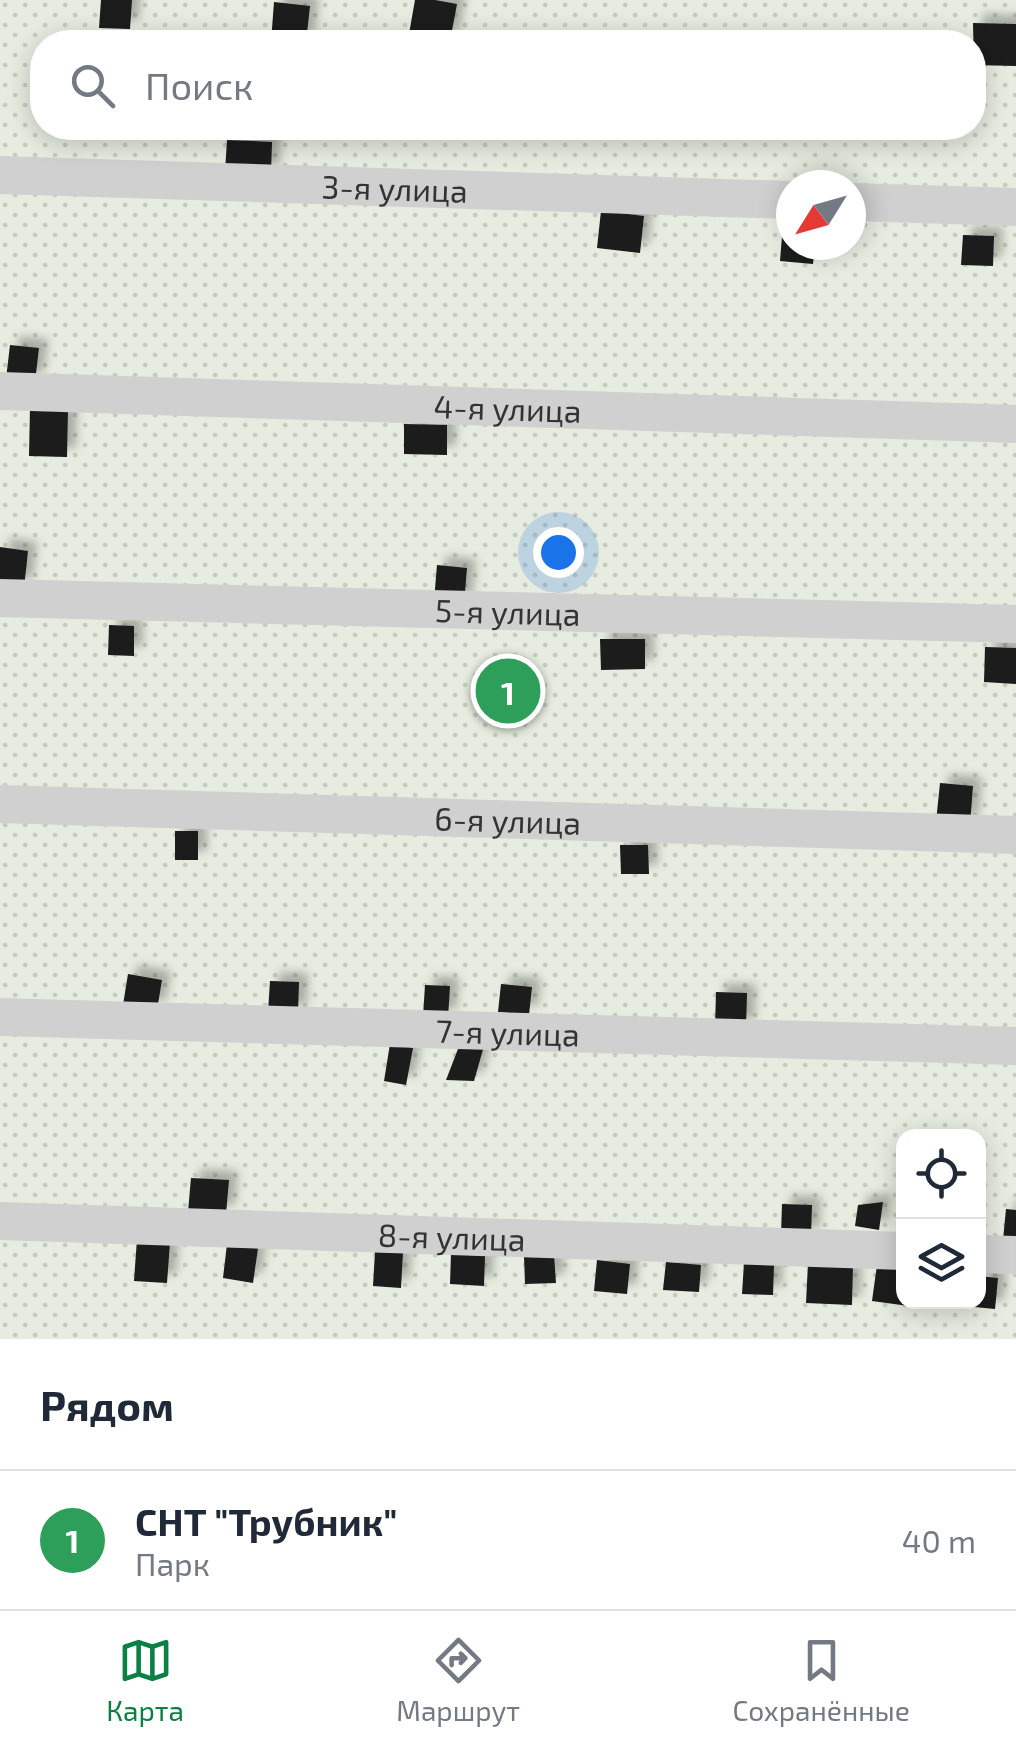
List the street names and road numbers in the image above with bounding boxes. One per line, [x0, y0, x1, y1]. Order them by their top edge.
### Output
street label: 3-я улица [321, 166, 468, 209]
street label: 4-я улица [433, 386, 582, 429]
street label: 5-я улица [435, 590, 581, 632]
street label: 6-я улица [434, 798, 582, 841]
street label: 7-я улица [435, 1010, 580, 1053]
street label: 8-я улица [377, 1215, 526, 1257]

